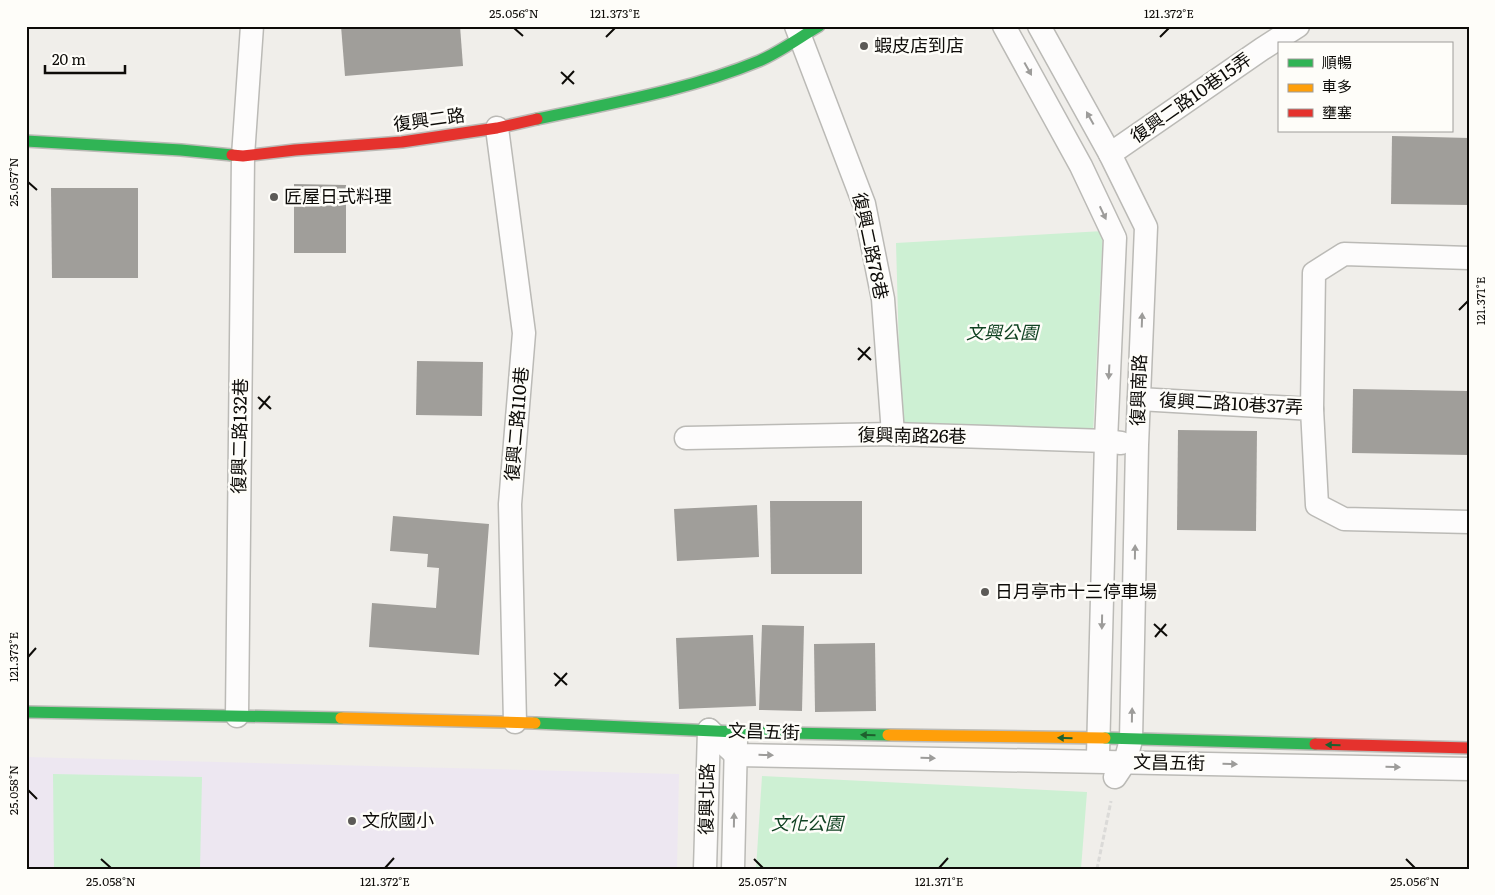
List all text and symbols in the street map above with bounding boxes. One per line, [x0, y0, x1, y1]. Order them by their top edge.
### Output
text: 25.056°N [489, 4, 539, 22]
text: 121.373°E [590, 4, 640, 22]
text: 121.372°E [1144, 4, 1194, 22]
place label: 蝦皮店到店 [874, 31, 964, 58]
marker: 蝦皮店到店 [858, 40, 870, 52]
scale bar [45, 42, 125, 74]
legend [1278, 42, 1452, 132]
street label: 復興二路10巷15弄 [1124, 45, 1256, 149]
text: 20 m [52, 47, 86, 70]
text: 順暢 [1322, 50, 1352, 73]
one-way arrow [1024, 62, 1032, 76]
text: 車多 [1322, 74, 1352, 97]
street label: 復興二路 [391, 100, 466, 137]
text: 壅塞 [1322, 100, 1352, 123]
one-way arrow [1086, 111, 1094, 126]
text: 25.057°N [4, 157, 22, 207]
place label: 匠屋日式料理 [284, 182, 392, 209]
street label: 復興二路78巷 [847, 190, 896, 302]
marker: 匠屋日式料理 [268, 191, 280, 203]
one-way arrow [1100, 206, 1108, 220]
text: 121.371°E [1471, 276, 1489, 325]
one-way arrow [1138, 311, 1146, 327]
park label: 文興公園 [966, 318, 1041, 345]
street label: 復興南路 [1123, 353, 1152, 426]
street label: 復興二路110巷 [497, 365, 534, 482]
one-way arrow [1105, 365, 1113, 381]
street label: 復興二路132巷 [224, 378, 253, 494]
street label: 復興二路10巷37弄 [1158, 385, 1304, 420]
street label: 復興南路26巷 [857, 420, 967, 449]
one-way arrow [1131, 544, 1139, 560]
place label: 日月亭市十三停車場 [995, 577, 1157, 604]
marker: 日月亭市十三停車場 [979, 586, 991, 598]
one-way arrow [1097, 615, 1105, 631]
text: 121.373°E [4, 632, 22, 682]
one-way arrow [1128, 706, 1136, 722]
street label: 文昌五街 [728, 716, 801, 745]
one-way arrow [859, 730, 875, 738]
one-way arrow [1057, 734, 1073, 742]
one-way arrow [1324, 741, 1340, 749]
street label: 文昌五街 [1133, 747, 1205, 776]
one-way arrow [758, 751, 774, 759]
one-way arrow [920, 754, 936, 762]
one-way arrow [1223, 760, 1239, 768]
street label: 復興北路 [691, 763, 720, 835]
one-way arrow [1385, 763, 1401, 771]
text: 25.058°N [4, 765, 22, 815]
place label: 文欣國小 [362, 806, 434, 833]
park label: 文化公園 [771, 809, 846, 836]
one-way arrow [730, 812, 738, 828]
marker: 文欣國小 [346, 815, 358, 827]
text: 25.058°N [86, 872, 136, 890]
text: 121.372°E [360, 872, 410, 890]
text: 25.057°N [738, 872, 788, 890]
text: 121.371°E [915, 872, 964, 890]
text: 25.056°N [1390, 872, 1440, 890]

